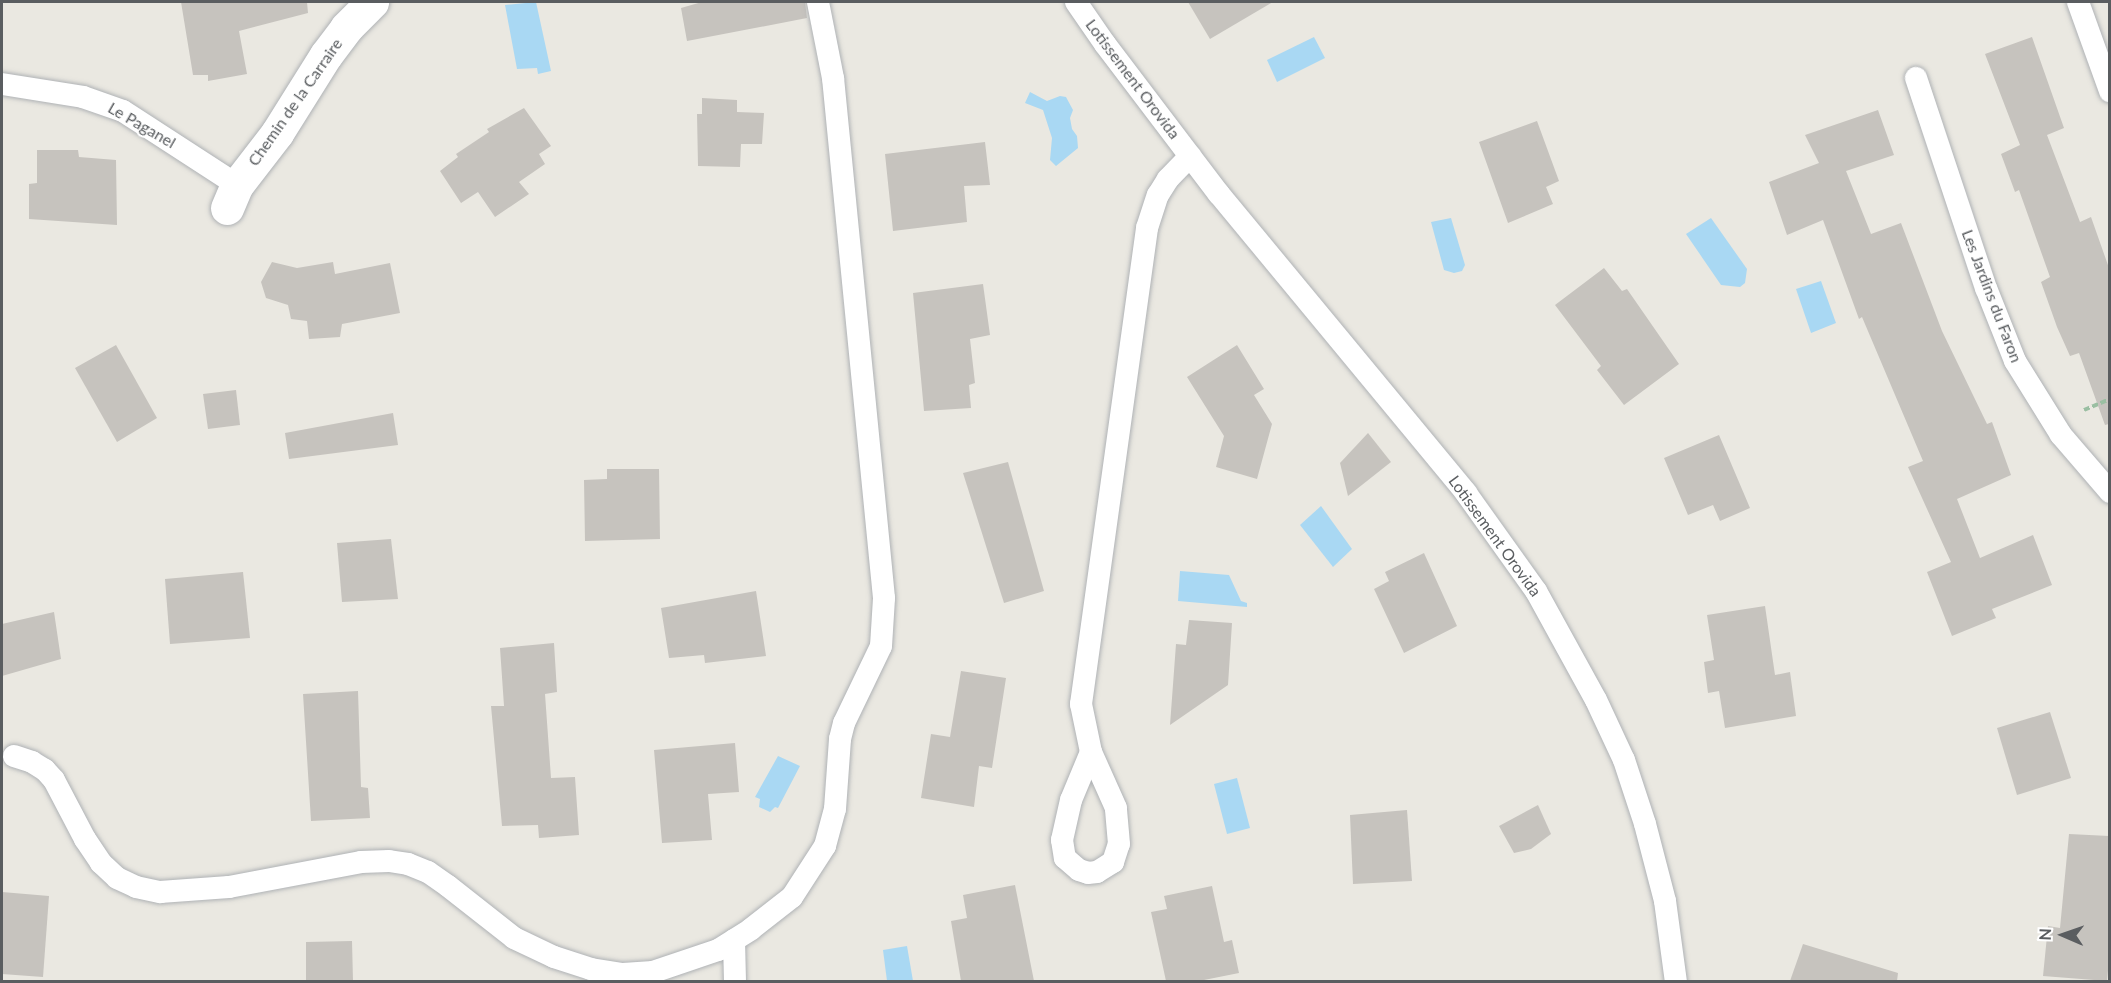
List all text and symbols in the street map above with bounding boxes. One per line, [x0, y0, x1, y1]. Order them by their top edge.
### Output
street label: Lotissement Orovida [1082, 15, 1184, 143]
street label: Chemin de la Carraire [244, 35, 346, 169]
street label: Le Paganel [105, 98, 179, 152]
street label: Les Jardins du Faron [1958, 227, 2026, 365]
street label: Lotissement Orovida [1445, 472, 1545, 600]
north arrow [2033, 905, 2093, 965]
text: N [2035, 928, 2054, 941]

